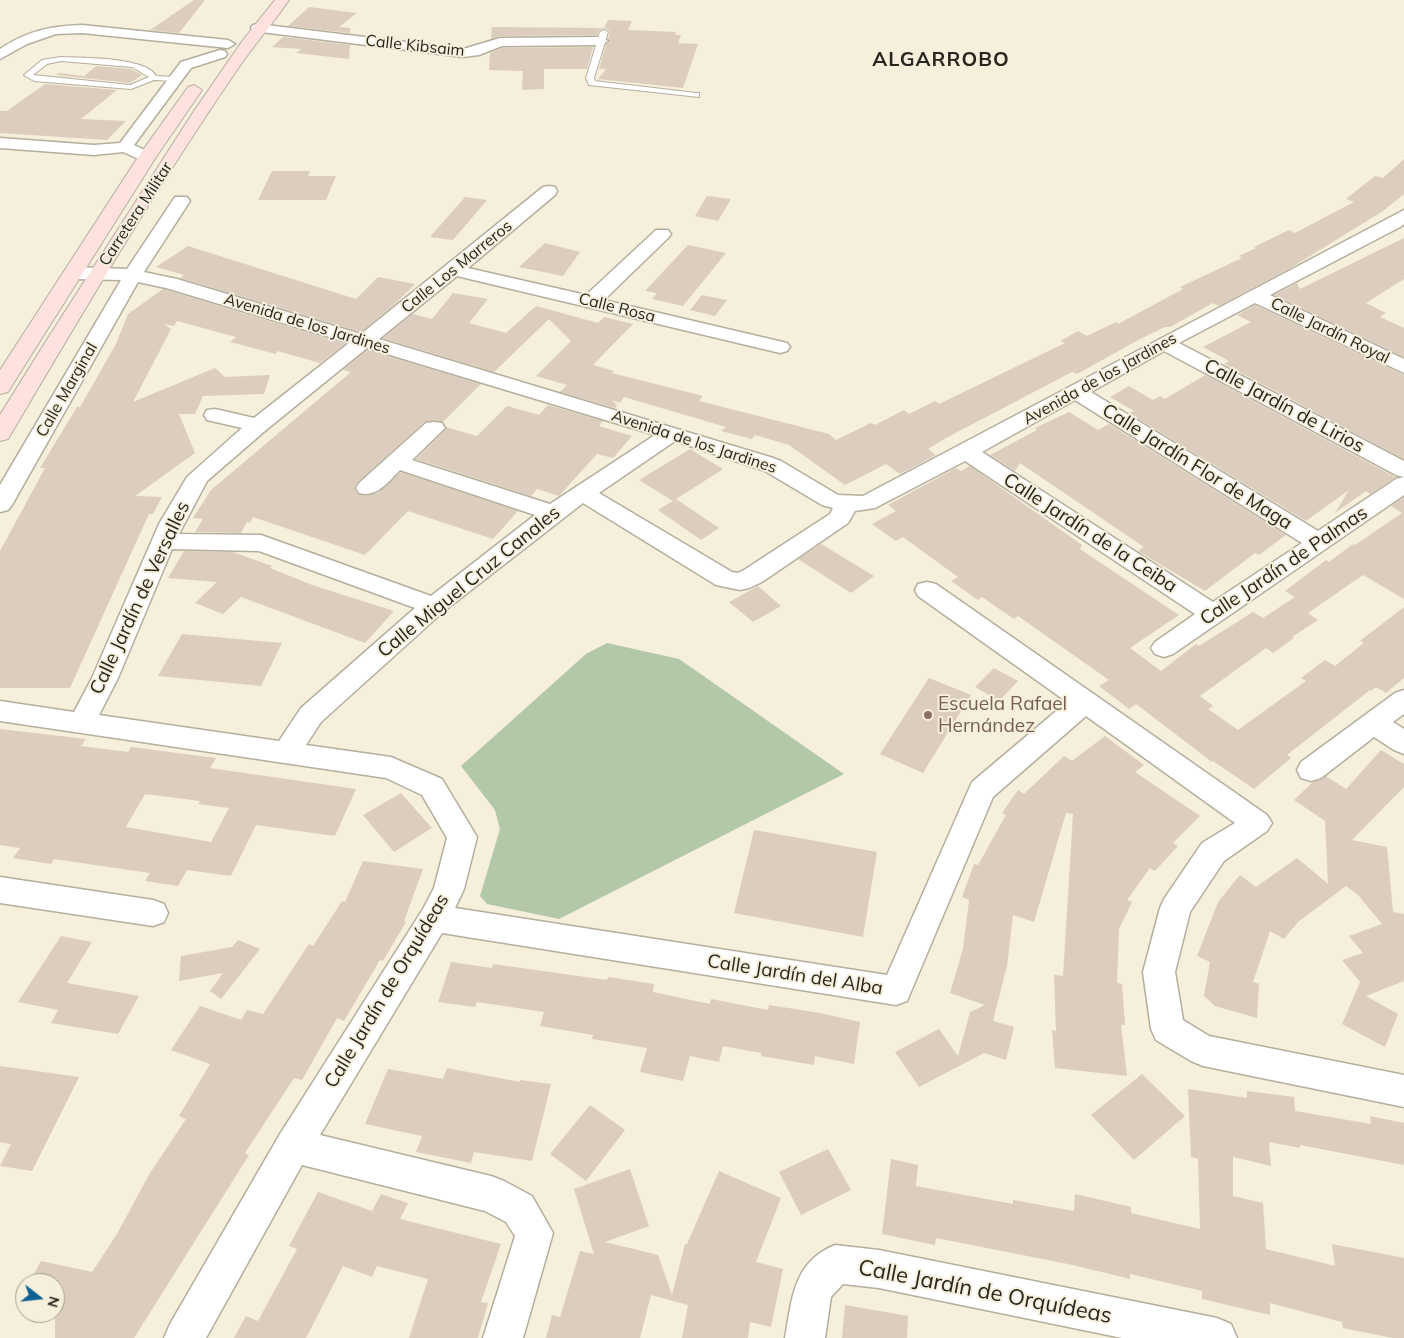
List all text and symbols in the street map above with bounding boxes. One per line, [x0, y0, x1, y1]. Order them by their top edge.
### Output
street label: Calle Kibsaim [364, 31, 466, 61]
district label: ALGARROBO [871, 48, 1011, 72]
street label: Carretera Militar [95, 158, 177, 270]
street label: Calle Los Marreros [398, 216, 516, 318]
street label: Calle Rosa [577, 289, 657, 327]
street label: Avenida de los Jardines [222, 290, 392, 358]
street label: Calle Jardín Royal [1267, 294, 1393, 368]
street label: Avenida de los Jardines [1020, 329, 1180, 429]
street label: Calle Marginal [32, 339, 102, 441]
street label: Calle Jardín de Lirios [1200, 354, 1368, 458]
street label: Calle Jardín Flor de Maga [1098, 399, 1296, 535]
street label: Avenida de los Jardines [609, 406, 779, 478]
street label: Calle Jardín de la Ceiba [999, 468, 1181, 598]
street label: Calle Jardín de Versalles [85, 498, 195, 698]
street label: Calle Miguel Cruz Canales [373, 501, 565, 663]
street label: Calle Jardín de Palmas [1196, 501, 1372, 631]
place label: Escuela Rafael Hernández [938, 693, 1067, 737]
marker: Escuela Rafael Hernández [922, 709, 934, 721]
street label: Calle Jardín de Orquídeas [320, 890, 454, 1092]
street label: Calle Jardín del Alba [706, 950, 884, 1000]
street label: Calle Jardín de Orquídeas [856, 1254, 1114, 1330]
north arrow [15, 1273, 65, 1323]
text: N [43, 1294, 64, 1309]

